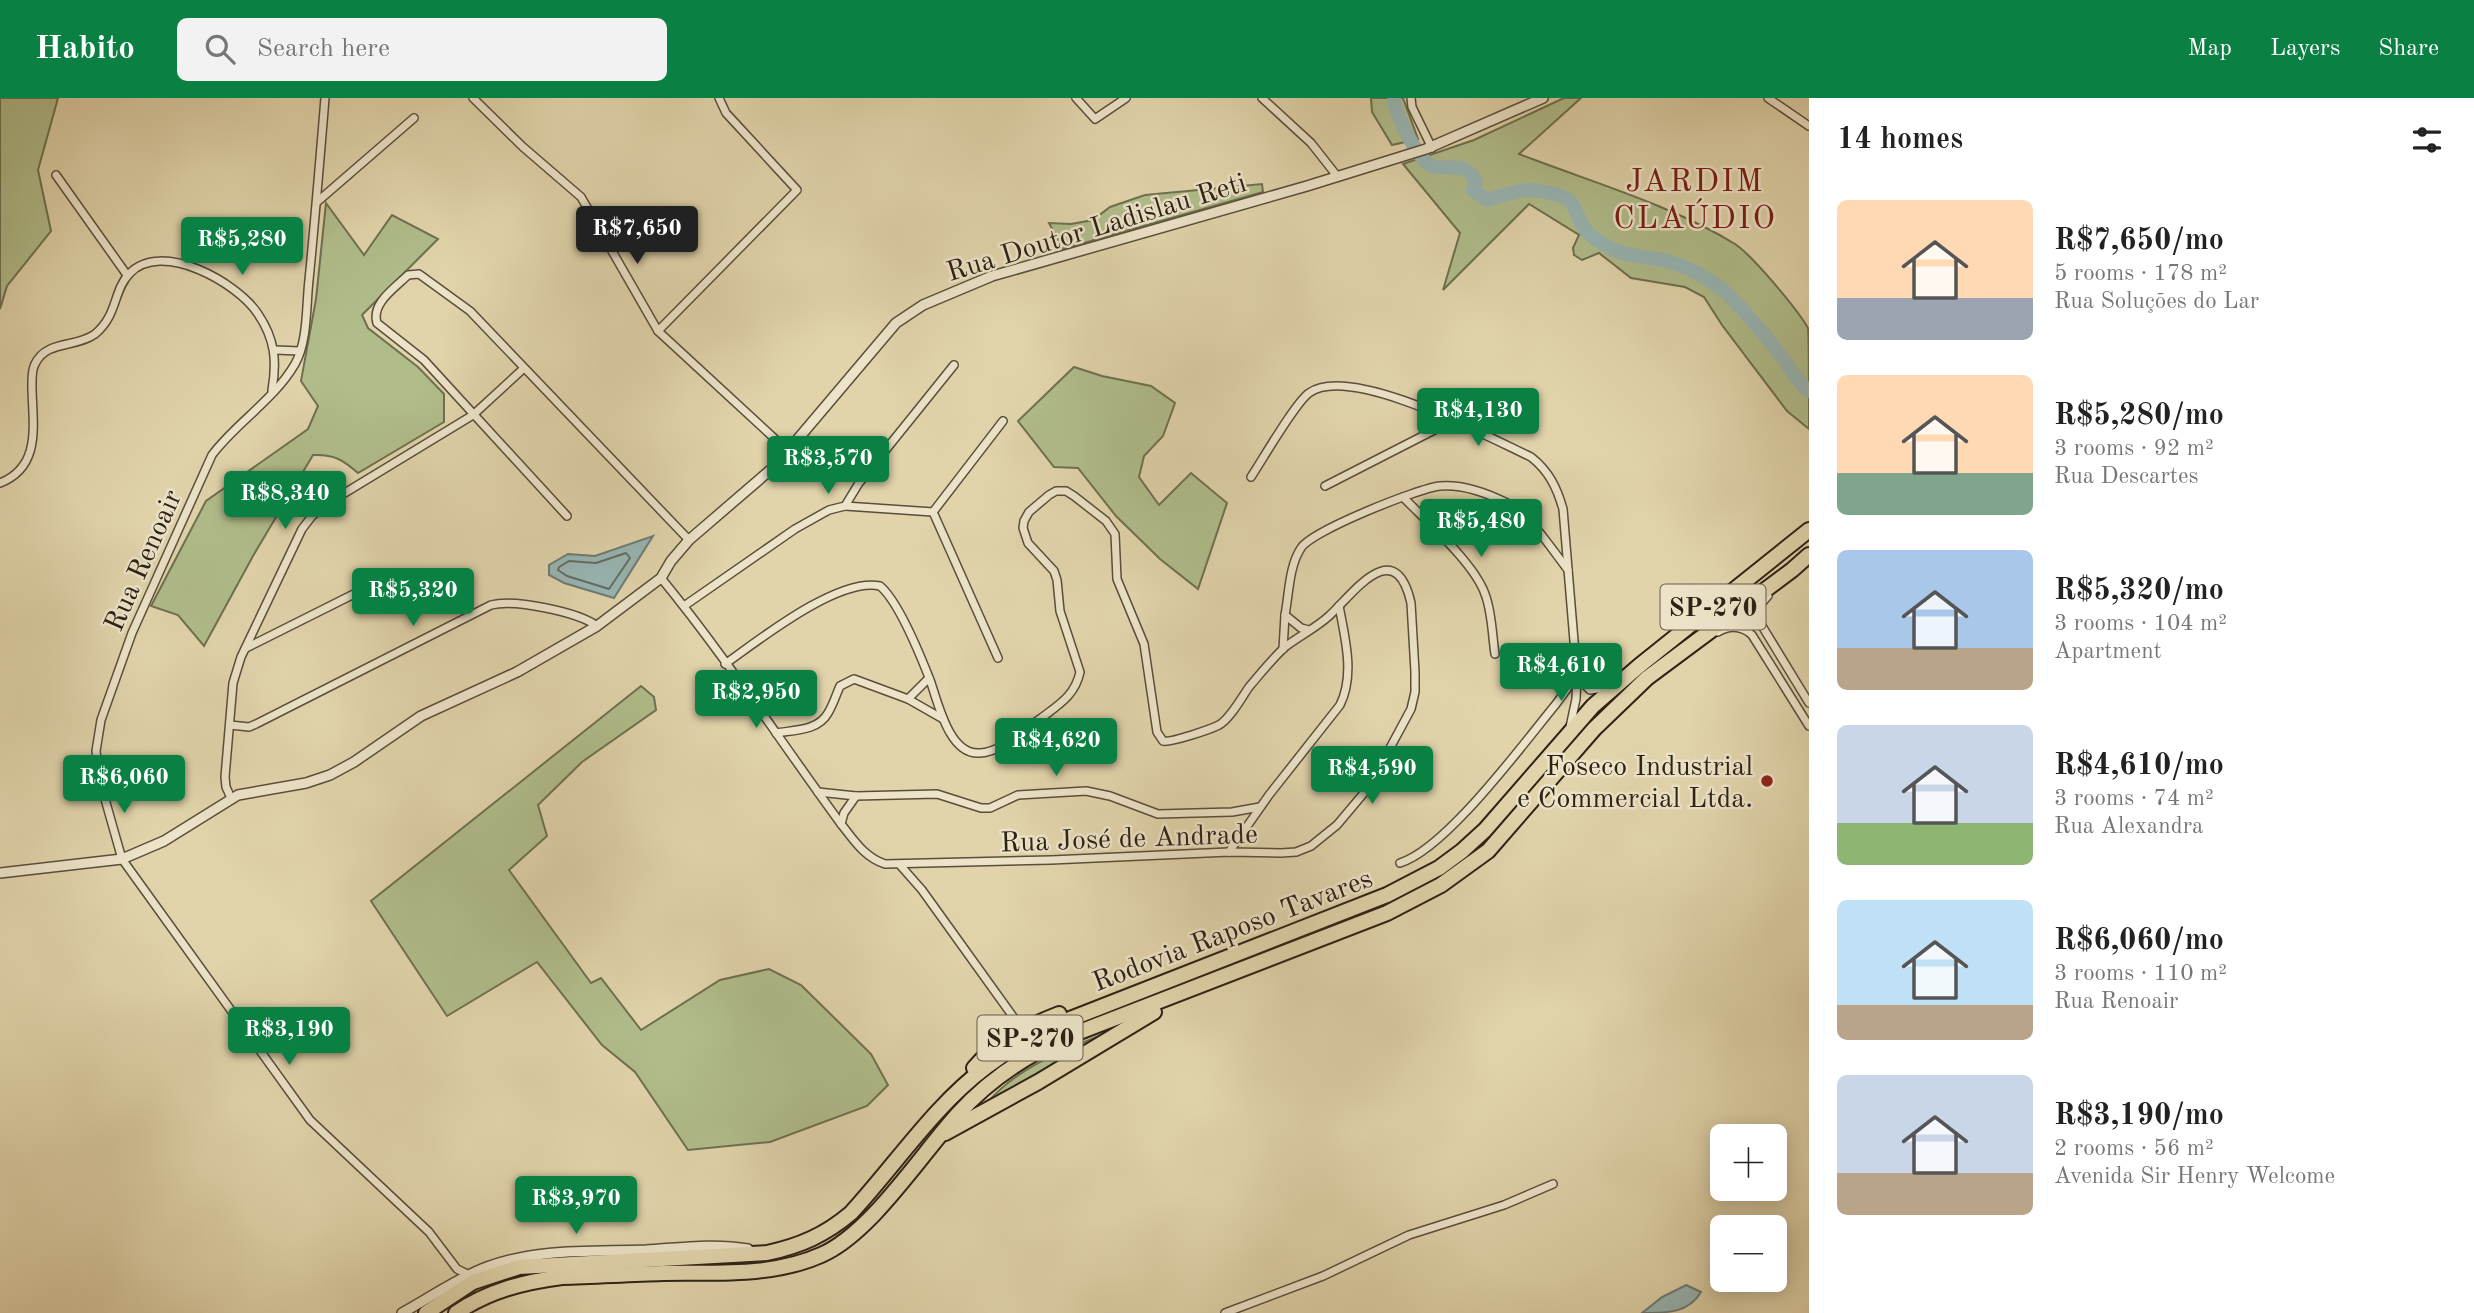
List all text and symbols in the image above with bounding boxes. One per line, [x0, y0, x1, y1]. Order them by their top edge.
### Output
search box [177, 18, 667, 81]
icon: search [201, 30, 239, 68]
text: Habito [35, 33, 135, 66]
text: Search here [257, 36, 390, 62]
text: Map [2188, 37, 2232, 61]
text: Layers [2270, 37, 2340, 61]
text: Share [2378, 37, 2439, 61]
icon: filters [2408, 121, 2446, 159]
text: 14 homes [1837, 125, 1963, 155]
district label: JARDIM CLAÚDIO [1613, 167, 1777, 236]
street label: Rua Doutor Ladislau Reti [944, 170, 1250, 288]
pin: R$7,650 [572, 206, 702, 266]
text: R$7,650 [592, 217, 682, 240]
pin: R$5,280 [177, 218, 307, 277]
text: R$7,650/mo [2054, 226, 2224, 256]
text: R$5,280 [197, 228, 287, 251]
icon: home [1893, 228, 1977, 312]
text: 5 rooms · 178 m² [2054, 262, 2227, 285]
text: Rua Soluções do Lar [2054, 290, 2259, 313]
pin: R$4,130 [1413, 388, 1543, 448]
text: R$4,130 [1433, 399, 1523, 422]
text: R$5,280/mo [2054, 401, 2224, 431]
icon: home [1893, 403, 1977, 487]
pin: R$3,570 [763, 436, 893, 496]
text: 3 rooms · 92 m² [2054, 437, 2214, 460]
text: R$3,570 [783, 447, 873, 470]
text: Rua Descartes [2054, 465, 2199, 488]
pin: R$8,340 [220, 472, 350, 531]
text: R$8,340 [240, 482, 330, 505]
street label: Rua Renoair [101, 486, 188, 636]
pin: R$5,480 [1416, 500, 1546, 559]
text: R$5,480 [1436, 510, 1526, 533]
pin: R$5,320 [348, 568, 478, 628]
text: R$5,320/mo [2054, 576, 2224, 606]
icon: home [1893, 578, 1977, 662]
text: R$5,320 [368, 579, 458, 602]
road number: SP-270 [1660, 584, 1766, 629]
text: 3 rooms · 104 m² [2054, 612, 2227, 635]
text: Apartment [2054, 640, 2162, 663]
pin: R$4,610 [1496, 644, 1626, 703]
text: R$4,610 [1516, 654, 1606, 677]
pin: R$2,950 [691, 670, 821, 730]
text: R$2,950 [711, 681, 801, 704]
pin: R$4,620 [991, 718, 1121, 778]
text: R$4,620 [1011, 729, 1101, 752]
pin: R$4,590 [1307, 746, 1437, 806]
text: R$4,610/mo [2054, 751, 2224, 781]
icon: home [1893, 753, 1977, 837]
place label: Foseco Industrial e Commercial Ltda. [1517, 754, 1753, 814]
pin: R$6,060 [59, 756, 189, 815]
text: R$4,590 [1327, 757, 1417, 780]
text: R$6,060 [79, 766, 169, 789]
marker: Foseco Industrial e Commercial Ltda. [1759, 773, 1775, 789]
text: 3 rooms · 74 m² [2054, 787, 2214, 810]
text: Rua Alexandra [2054, 815, 2203, 838]
street label: Rua José de Andrade [1000, 822, 1258, 858]
street label: Rodovia Raposo Tavares [1089, 865, 1377, 998]
text: R$6,060/mo [2054, 926, 2224, 956]
icon: home [1893, 928, 1977, 1012]
text: 3 rooms · 110 m² [2054, 962, 2227, 985]
text: Rua Renoair [2054, 990, 2178, 1013]
pin: R$3,190 [224, 1007, 354, 1067]
road number: SP-270 [978, 1015, 1082, 1060]
text: R$3,190 [244, 1018, 334, 1041]
text: R$3,190/mo [2054, 1101, 2224, 1131]
icon: home [1893, 1103, 1977, 1187]
map controls [1710, 1124, 1787, 1292]
button: + [1710, 1124, 1787, 1201]
text: 2 rooms · 56 m² [2054, 1137, 2214, 1160]
text: Avenida Sir Henry Welcome [2054, 1165, 2335, 1188]
pin: R$3,970 [511, 1176, 641, 1236]
text: R$3,970 [531, 1187, 621, 1210]
button: − [1710, 1215, 1787, 1292]

